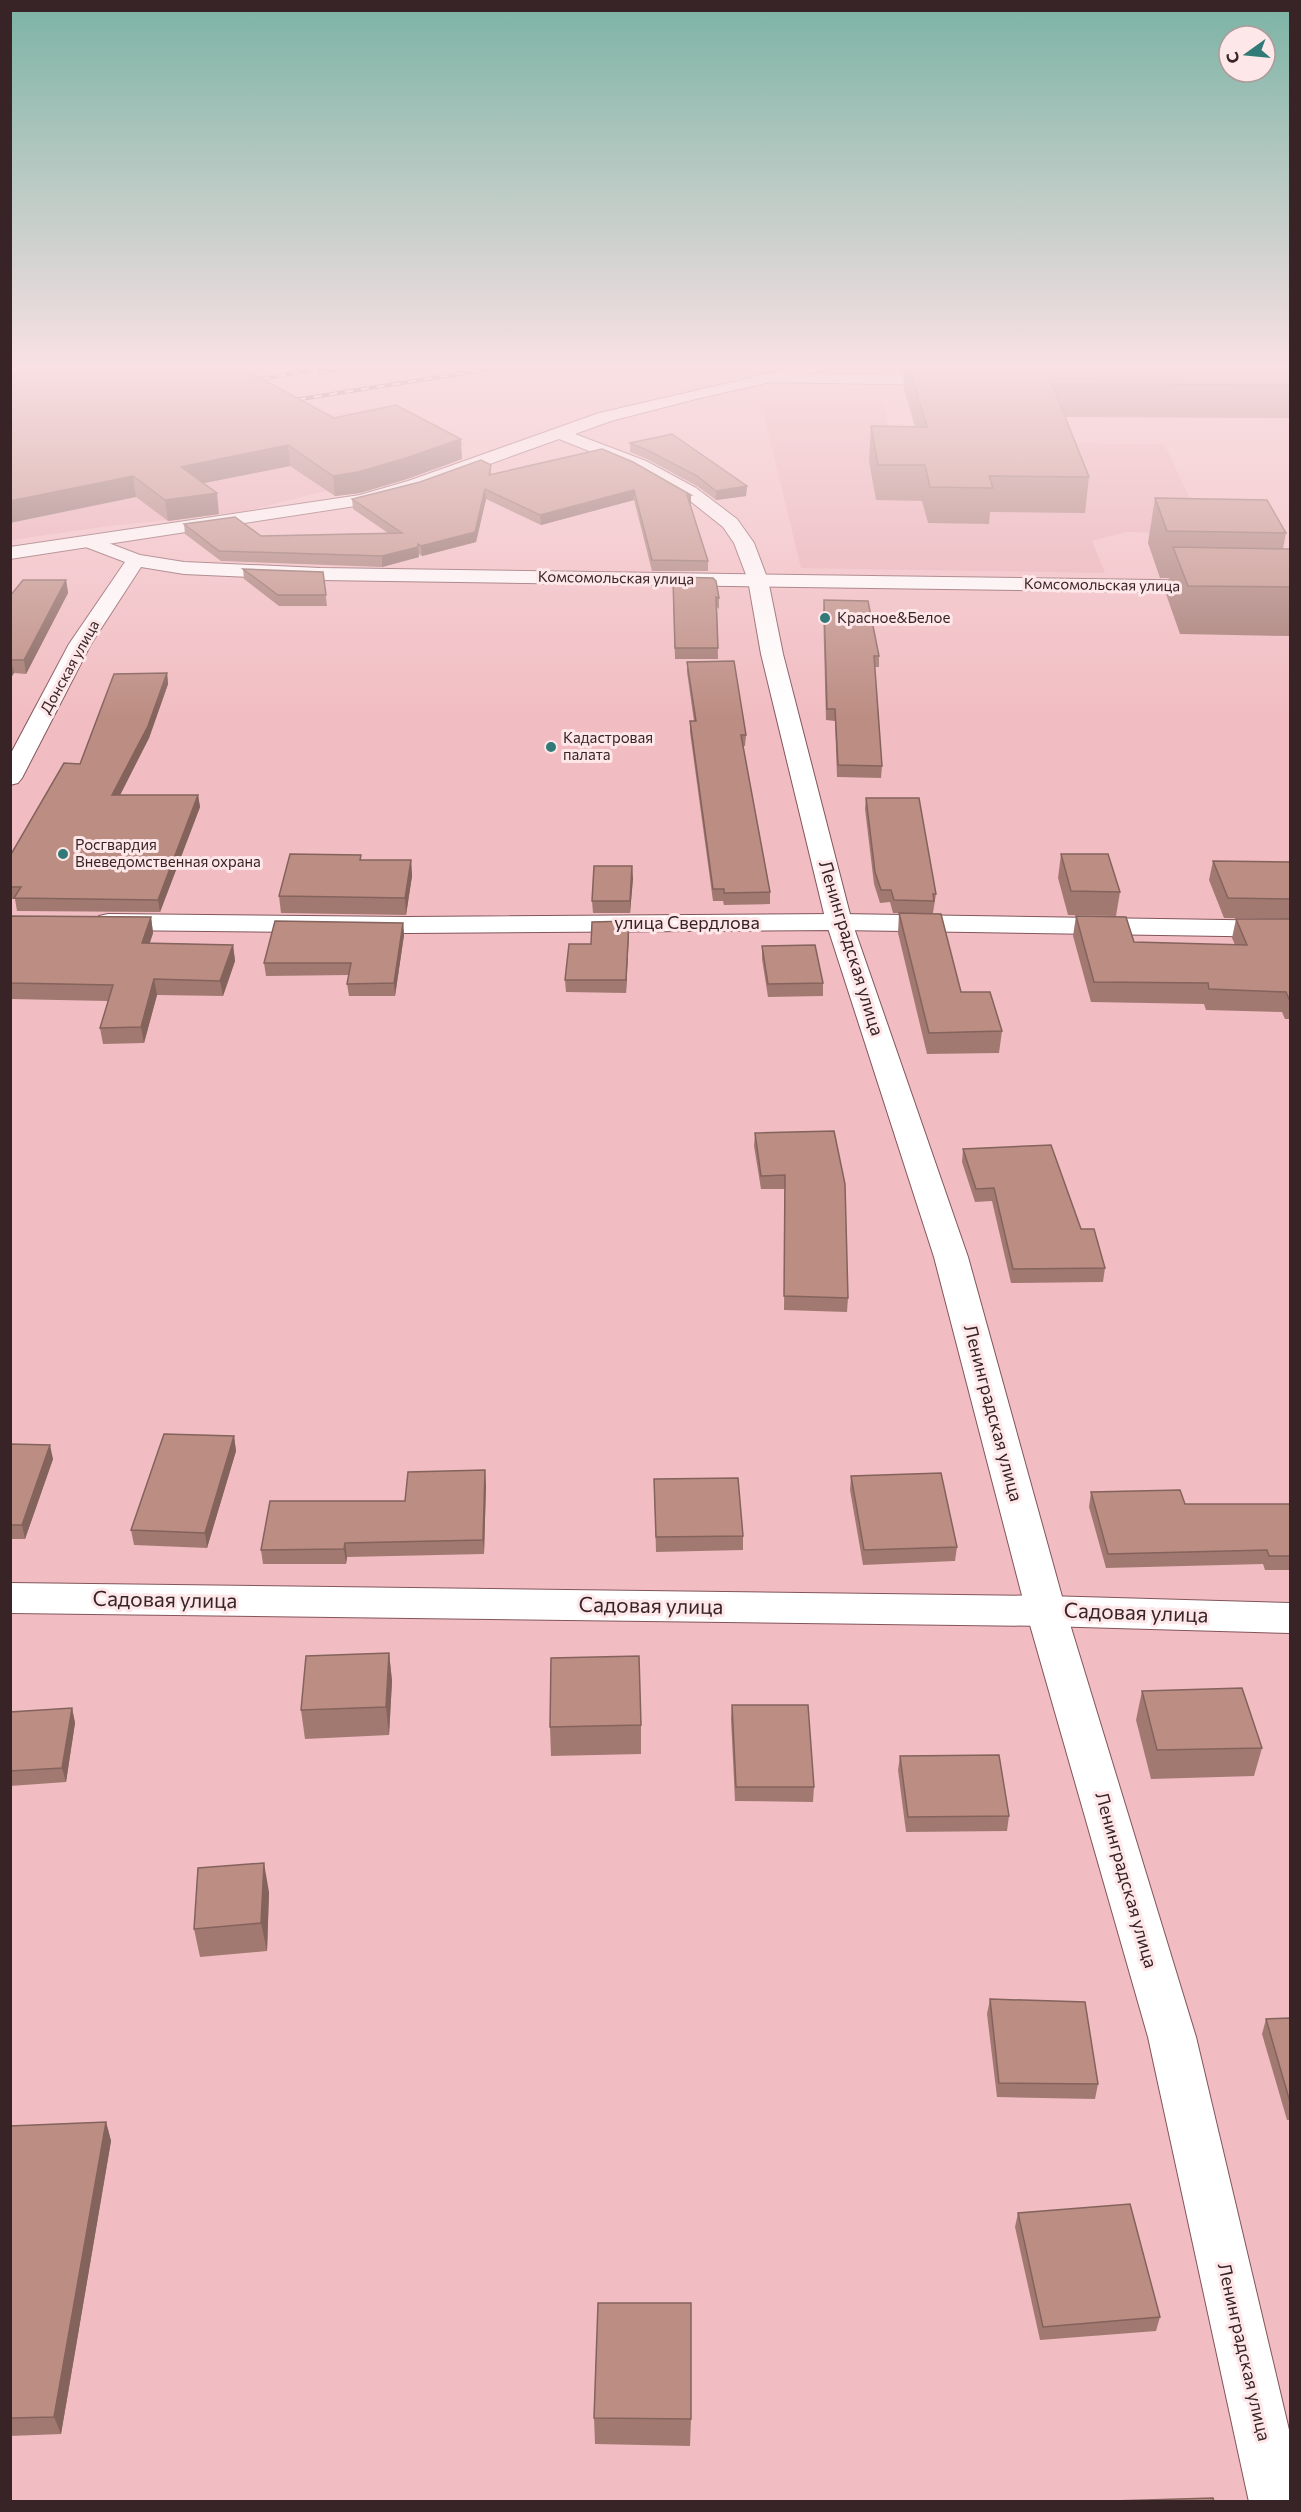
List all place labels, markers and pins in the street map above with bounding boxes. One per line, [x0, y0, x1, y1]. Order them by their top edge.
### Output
place label: Красное&Белое [837, 608, 950, 626]
marker: Красное&Белое [818, 611, 832, 625]
place label: Кадастровая палата [563, 728, 653, 763]
marker: Кадастровая палата [544, 740, 558, 754]
place label: Росгвардия Вневедомственная охрана [75, 835, 261, 870]
marker: Росгвардия Вневедомственная охрана [56, 847, 70, 861]

